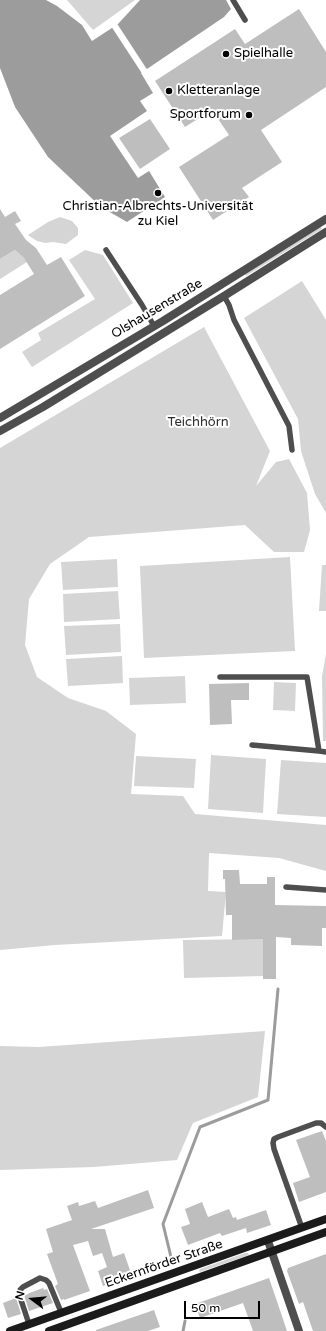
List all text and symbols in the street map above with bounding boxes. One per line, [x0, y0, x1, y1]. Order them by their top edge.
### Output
place label: Spielhalle [234, 46, 293, 62]
marker: Spielhalle [221, 49, 231, 59]
place label: Kletteranlage [177, 83, 260, 99]
marker: Kletteranlage [164, 86, 174, 96]
place label: Sportforum [170, 107, 241, 123]
marker: Sportforum [244, 110, 254, 120]
marker: Christian-Albrechts-Universität zu Kiel [153, 188, 163, 198]
place label: Christian-Albrechts-Universität zu Kiel [63, 199, 253, 230]
street label: Olshausenstraße [109, 276, 205, 342]
park label: Teichhörn [167, 415, 229, 431]
street label: Eckernförder Straße [103, 1237, 225, 1291]
north arrow [12, 1279, 52, 1319]
text: N [13, 1290, 27, 1302]
scale bar [186, 1293, 262, 1319]
text: 50 m [191, 1301, 220, 1315]

